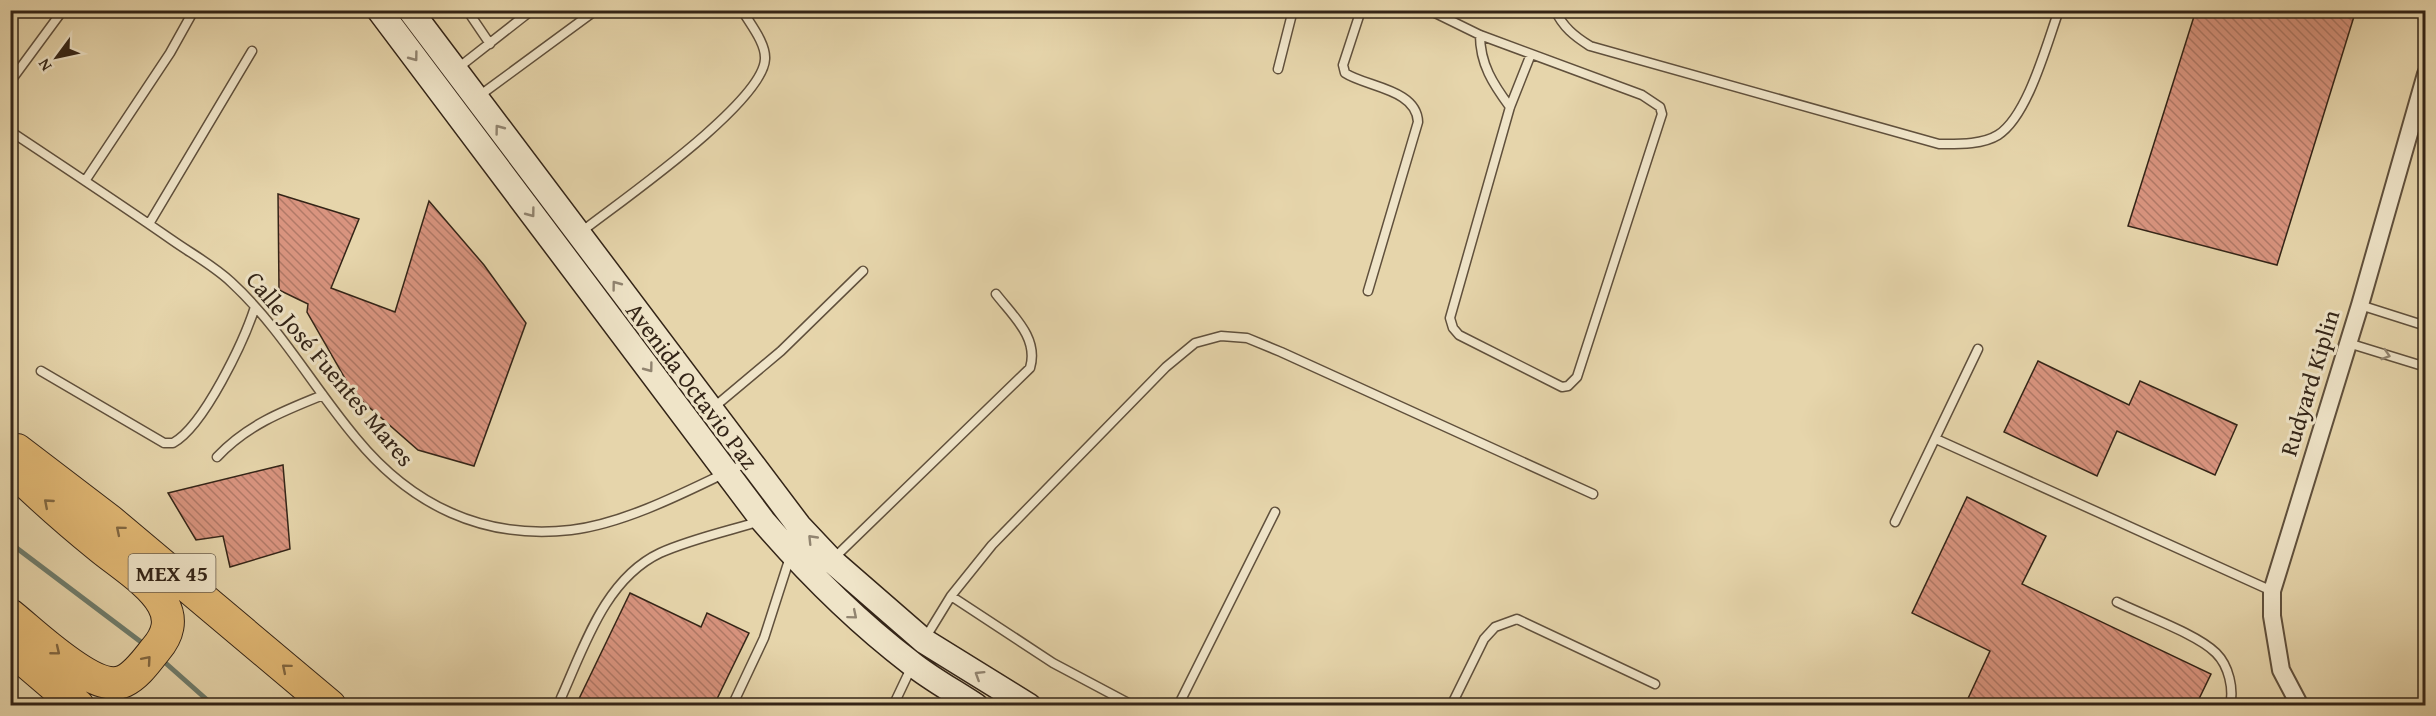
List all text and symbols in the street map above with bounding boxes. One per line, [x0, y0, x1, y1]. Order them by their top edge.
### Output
north arrow [27, 27, 87, 87]
one-way arrow [407, 51, 418, 62]
text: N [31, 54, 57, 76]
one-way arrow [495, 125, 506, 136]
one-way arrow [524, 206, 535, 217]
street label: Calle José Fuentes Mares [238, 263, 423, 474]
one-way arrow [612, 281, 623, 292]
street label: Avenida Octavio Paz [618, 295, 767, 477]
street label: Rudyard Kiplin [2271, 305, 2349, 460]
one-way arrow [2381, 348, 2391, 360]
one-way arrow [642, 362, 653, 373]
one-way arrow [44, 499, 55, 510]
one-way arrow [116, 526, 127, 537]
one-way arrow [808, 536, 819, 546]
road number: MEX 45 [128, 554, 216, 592]
one-way arrow [846, 608, 857, 619]
one-way arrow [49, 644, 60, 655]
one-way arrow [140, 656, 151, 666]
one-way arrow [282, 664, 293, 675]
one-way arrow [975, 671, 985, 683]

